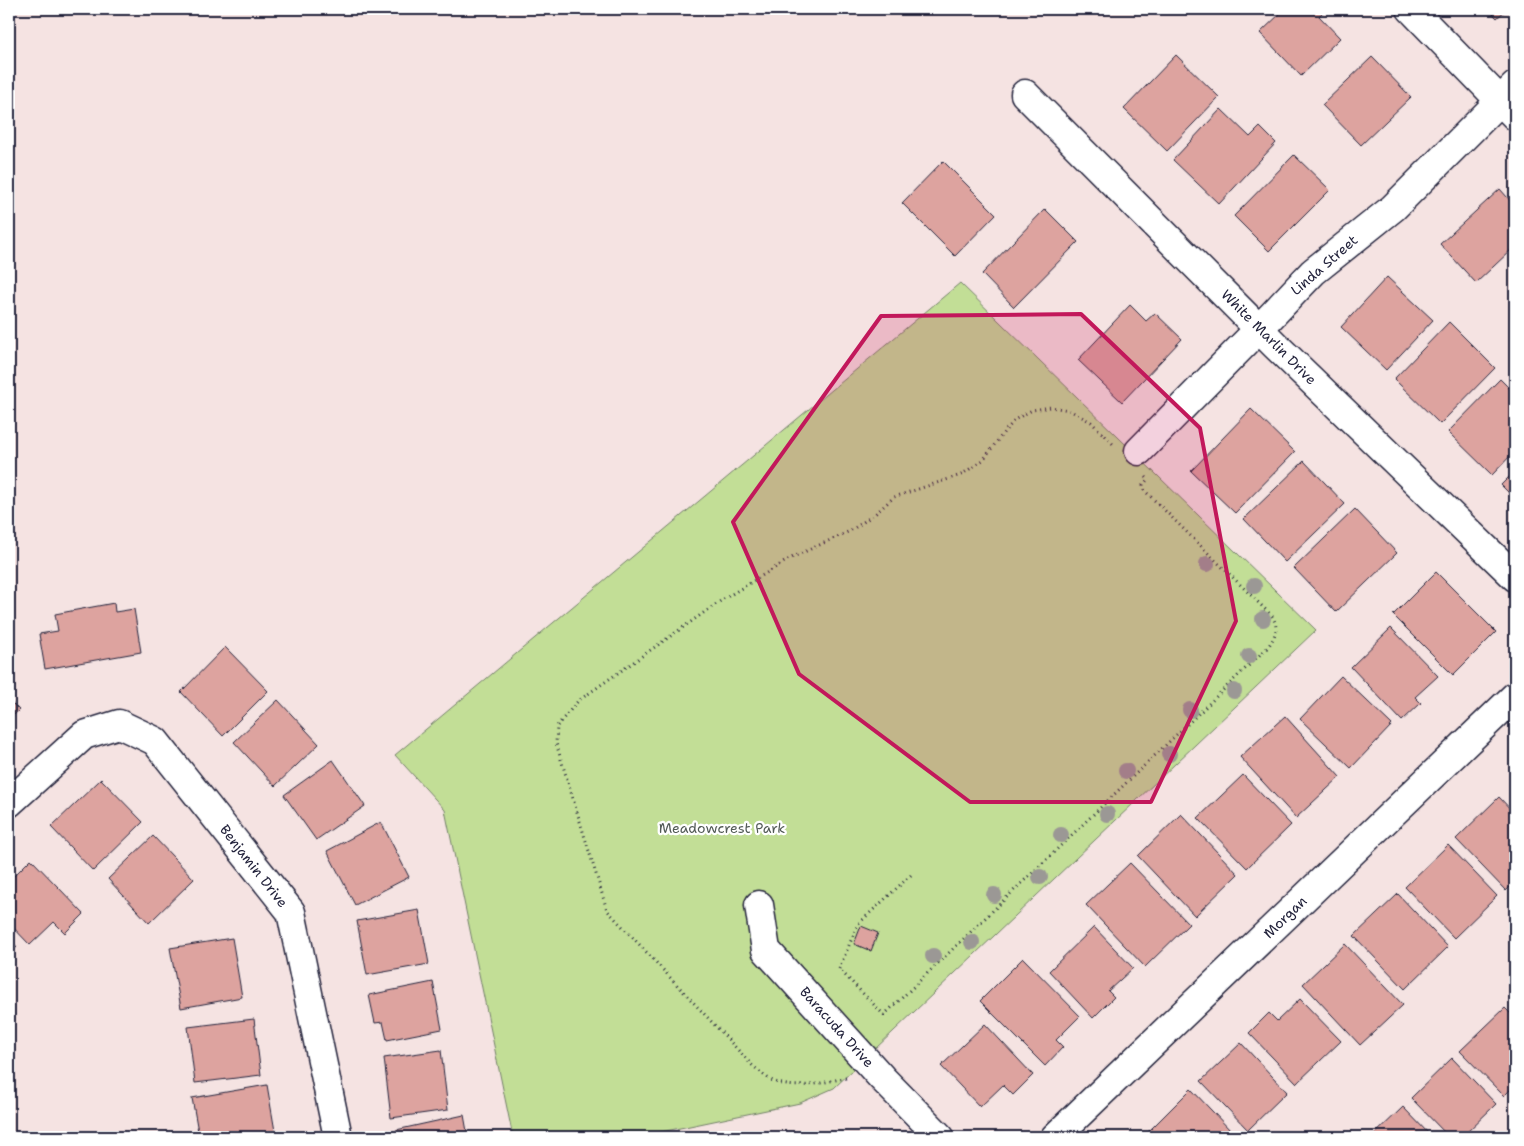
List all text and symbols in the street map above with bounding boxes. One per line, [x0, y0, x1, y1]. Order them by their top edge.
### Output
street label: Linda Street [1287, 231, 1361, 299]
street label: White Marlin Drive [1217, 285, 1321, 389]
park label: Meadowcrest Park [659, 819, 785, 837]
street label: Benjamin Drive [216, 821, 292, 911]
street label: Morgan [1260, 892, 1311, 942]
street label: Baracuda Drive [796, 983, 878, 1071]

